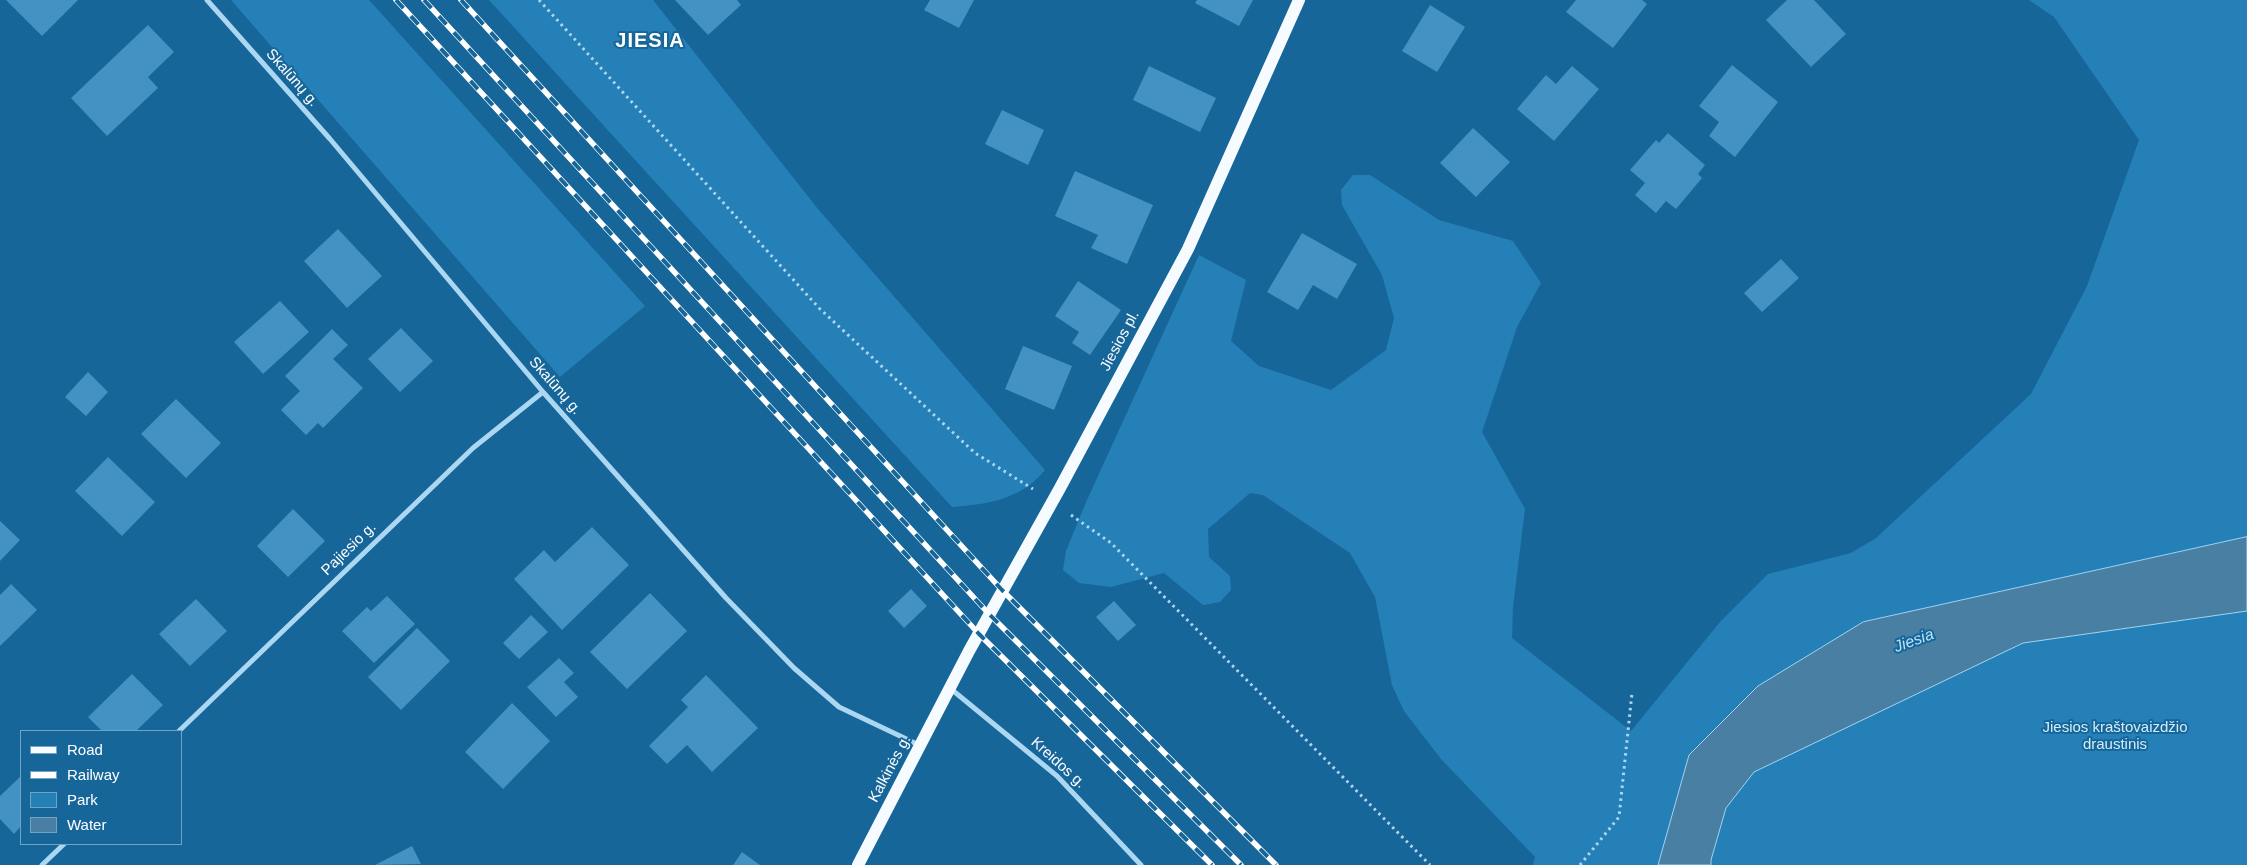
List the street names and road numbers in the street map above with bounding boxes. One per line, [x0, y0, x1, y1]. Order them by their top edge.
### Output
street label: Skalūnų g. [262, 45, 322, 111]
street label: Jiesios pl. [1097, 308, 1143, 374]
street label: Skalūnų g. [525, 353, 585, 419]
street label: Pajiesio g. [318, 518, 380, 580]
street label: Kalkinės g. [865, 732, 915, 806]
street label: Kreidos g. [1027, 734, 1089, 792]

